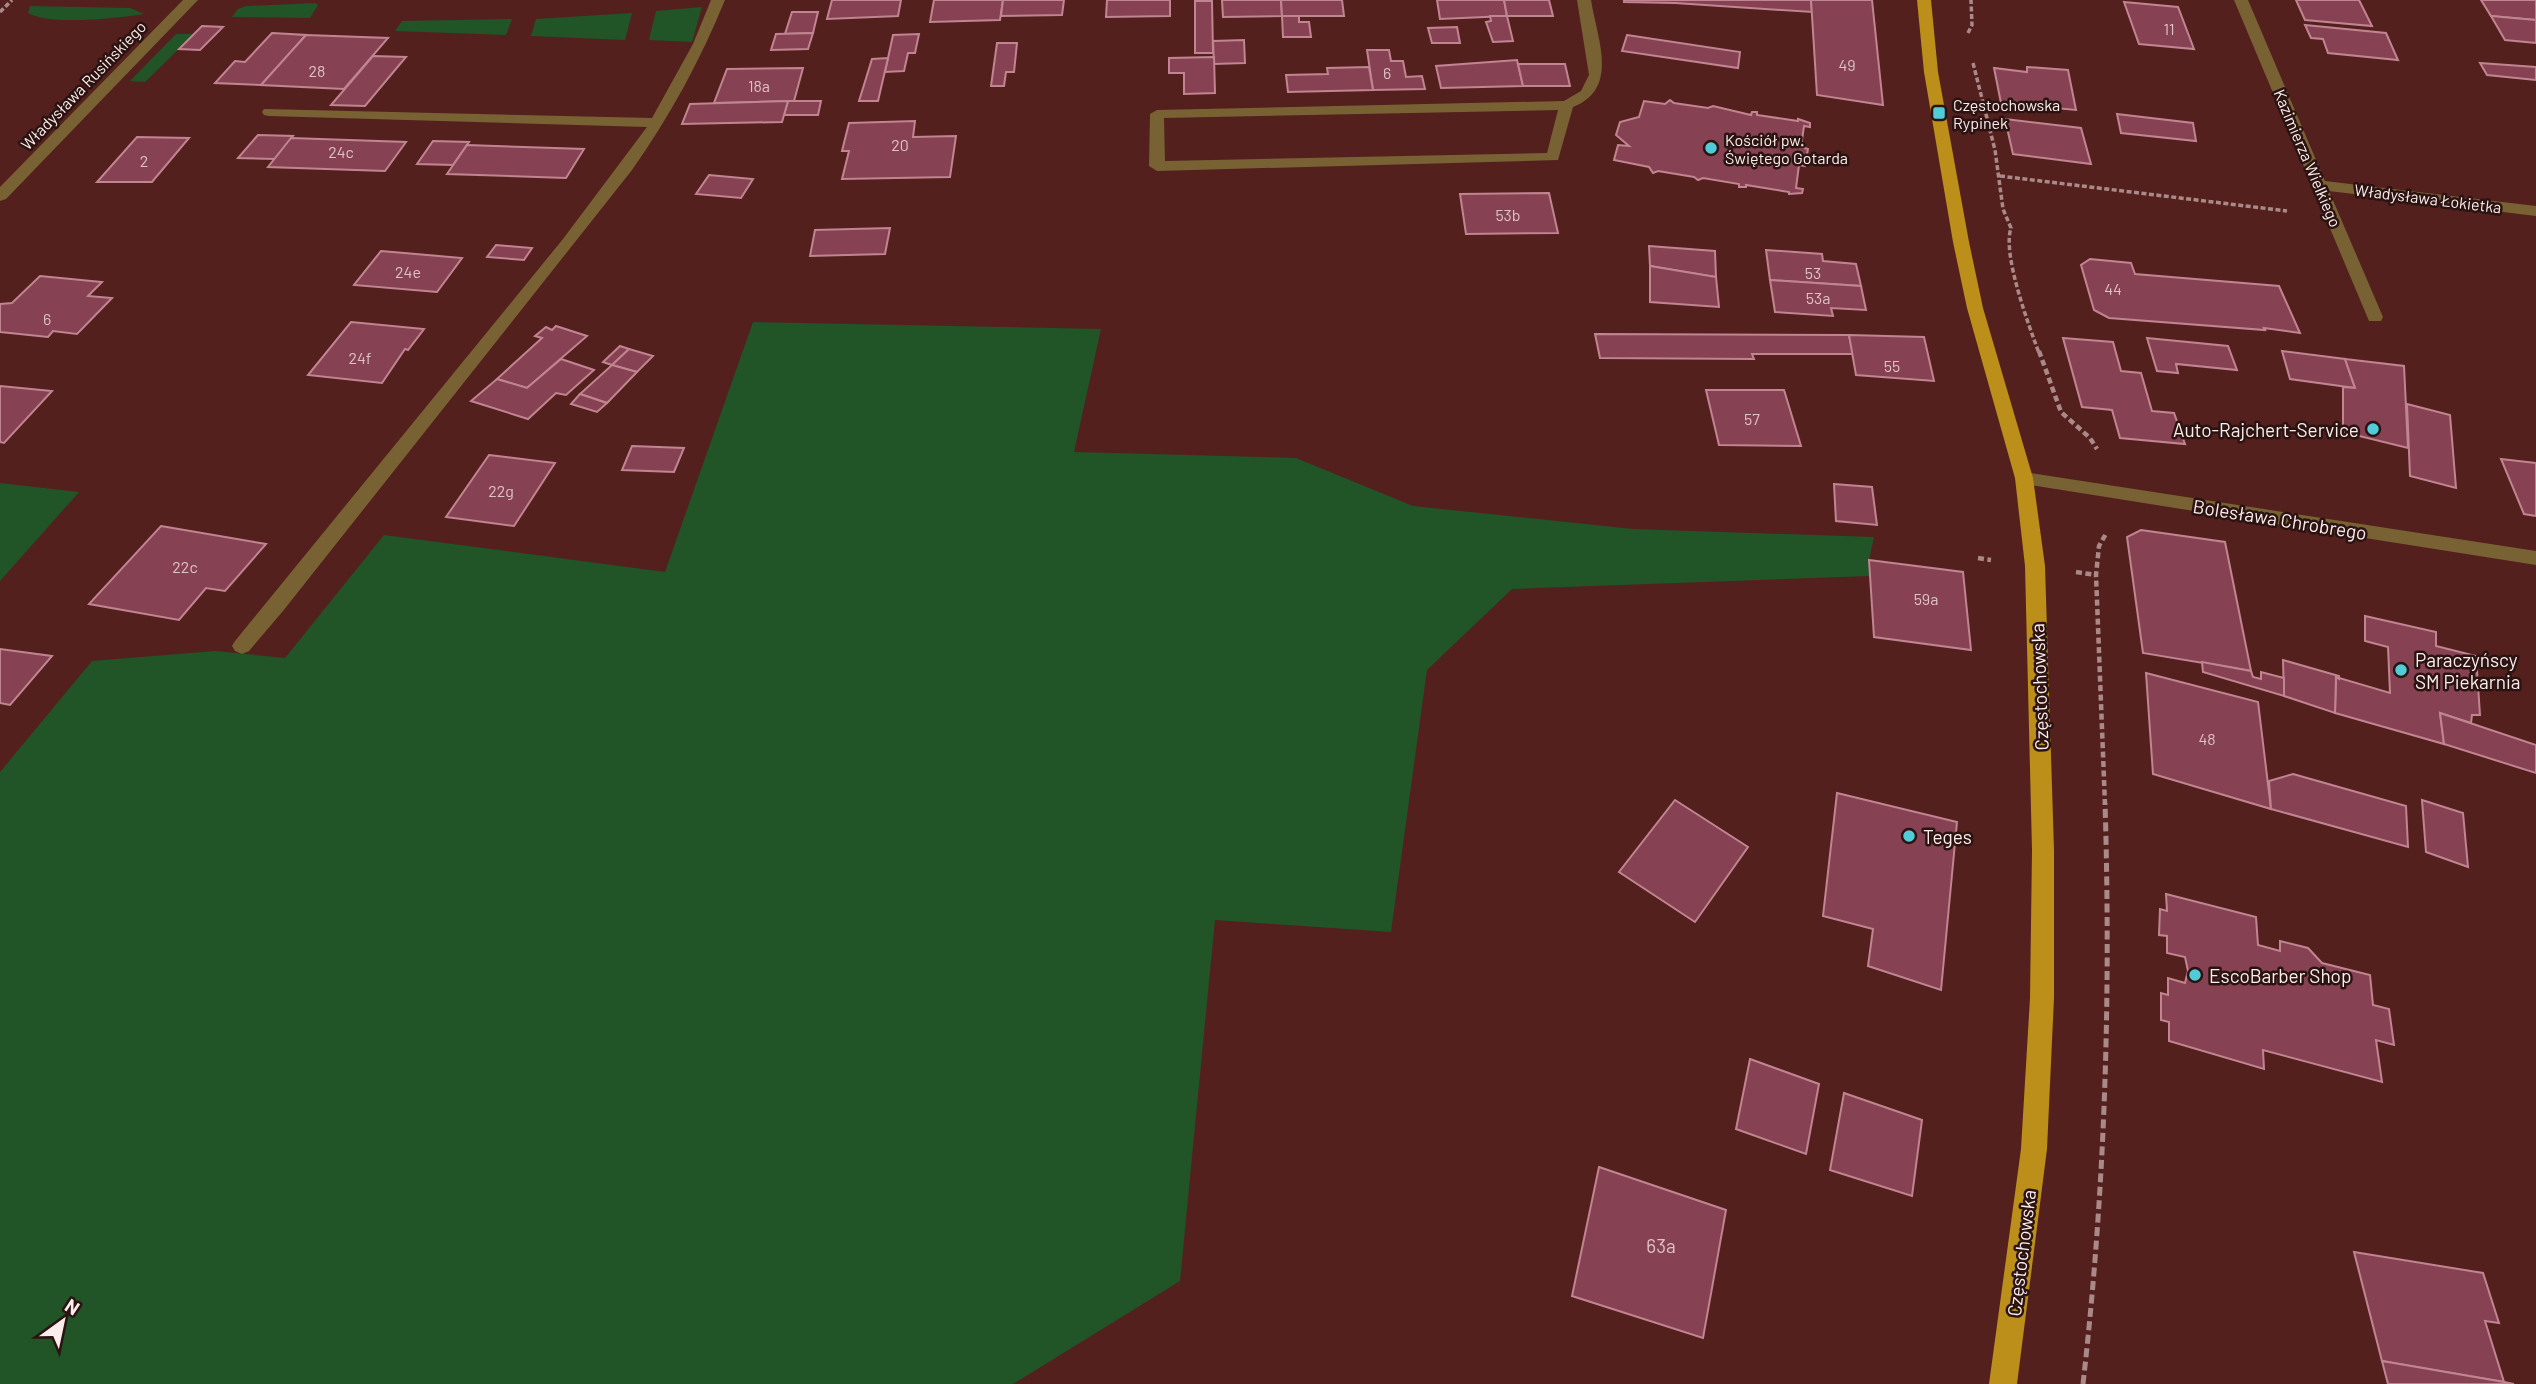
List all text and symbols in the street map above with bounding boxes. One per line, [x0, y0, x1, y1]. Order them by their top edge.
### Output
street label: Władysława Rusińskiego [17, 17, 149, 153]
house number: 11 [2163, 19, 2175, 38]
house number: 49 [1838, 55, 1856, 74]
house number: 28 [309, 61, 325, 80]
house number: 6 [1383, 63, 1391, 82]
house number: 18a [748, 76, 770, 95]
street label: Kazimierza Wielkiego [2270, 86, 2346, 230]
place label: Częstochowska Rypinek [1953, 95, 2060, 132]
marker: Częstochowska Rypinek [1931, 105, 1947, 121]
place label: Kościół pw. Świętego Gotarda [1725, 130, 1848, 167]
house number: 20 [891, 135, 909, 154]
marker: Kościół pw. Świętego Gotarda [1703, 140, 1719, 156]
house number: 24c [328, 142, 354, 161]
house number: 2 [140, 151, 148, 170]
street label: Władysława Łokietka [2353, 180, 2503, 216]
house number: 53b [1495, 205, 1521, 224]
house number: 24e [395, 262, 421, 281]
house number: 53 [1805, 263, 1821, 282]
house number: 44 [2104, 279, 2122, 298]
house number: 53a [1806, 288, 1830, 307]
house number: 6 [43, 309, 51, 328]
house number: 24f [348, 348, 372, 367]
house number: 55 [1884, 356, 1900, 375]
house number: 57 [1744, 409, 1760, 428]
place label: Auto-Rajchert-Service [2173, 418, 2359, 441]
marker: Auto-Rajchert-Service [2365, 421, 2381, 437]
house number: 22g [488, 481, 514, 500]
street label: Bolesława Chrobrego [2191, 494, 2369, 544]
house number: 22c [172, 557, 198, 576]
house number: 59a [1914, 589, 1938, 608]
street label: Częstochowska [2025, 623, 2053, 751]
place label: Paraczyńscy SM Piekarnia [2415, 648, 2520, 693]
marker: Paraczyńscy SM Piekarnia [2393, 662, 2409, 678]
house number: 48 [2198, 729, 2216, 748]
place label: Teges [1923, 825, 1972, 848]
marker: Teges [1901, 828, 1917, 844]
place label: EscoBarber Shop [2209, 964, 2351, 987]
marker: EscoBarber Shop [2187, 967, 2203, 983]
street label: Częstochowska [2002, 1188, 2040, 1318]
house number: 63a [1646, 1234, 1676, 1257]
north arrow [28, 1286, 98, 1356]
text: N [61, 1293, 84, 1319]

